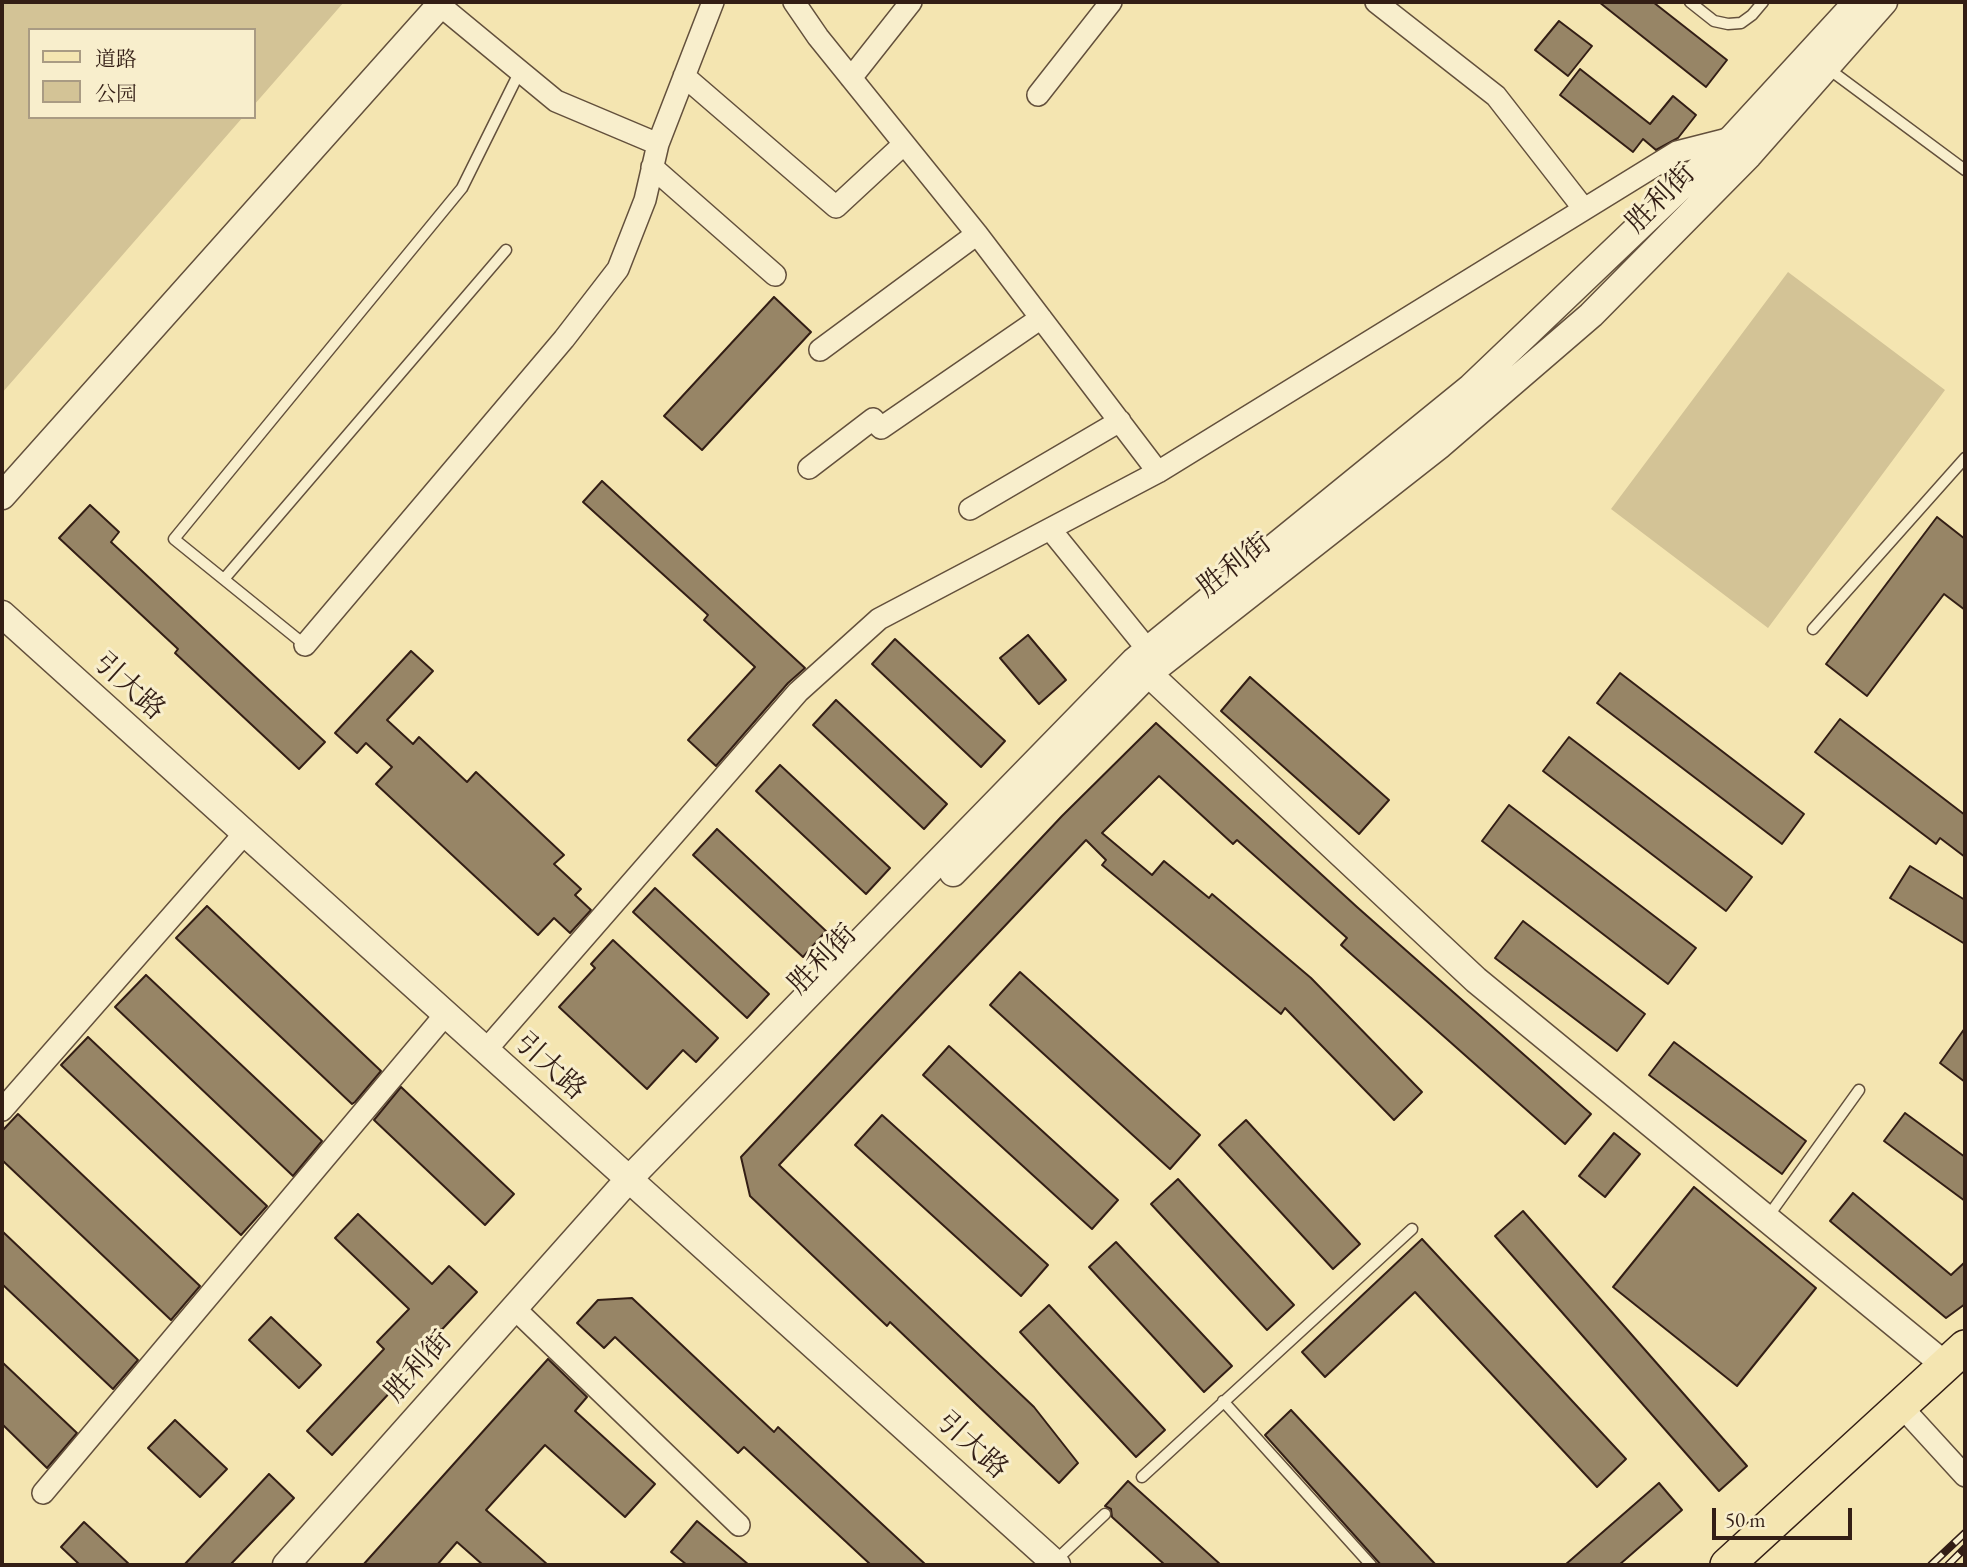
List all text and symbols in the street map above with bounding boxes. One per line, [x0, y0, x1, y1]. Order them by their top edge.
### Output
legend [28, 28, 256, 119]
text: 道路 [95, 45, 137, 72]
text: 公园 [95, 80, 137, 107]
street label: 胜利街 [1619, 157, 1703, 241]
street label: 胜利街 [1192, 527, 1278, 605]
street label: 引大路 [87, 646, 171, 728]
street label: 胜利街 [782, 918, 864, 1002]
street label: 引大路 [508, 1026, 592, 1108]
street label: 胜利街 [378, 1325, 460, 1409]
street label: 引大路 [930, 1405, 1014, 1487]
scale bar [1715, 1494, 1855, 1538]
text: 50 m [1725, 1506, 1766, 1533]

